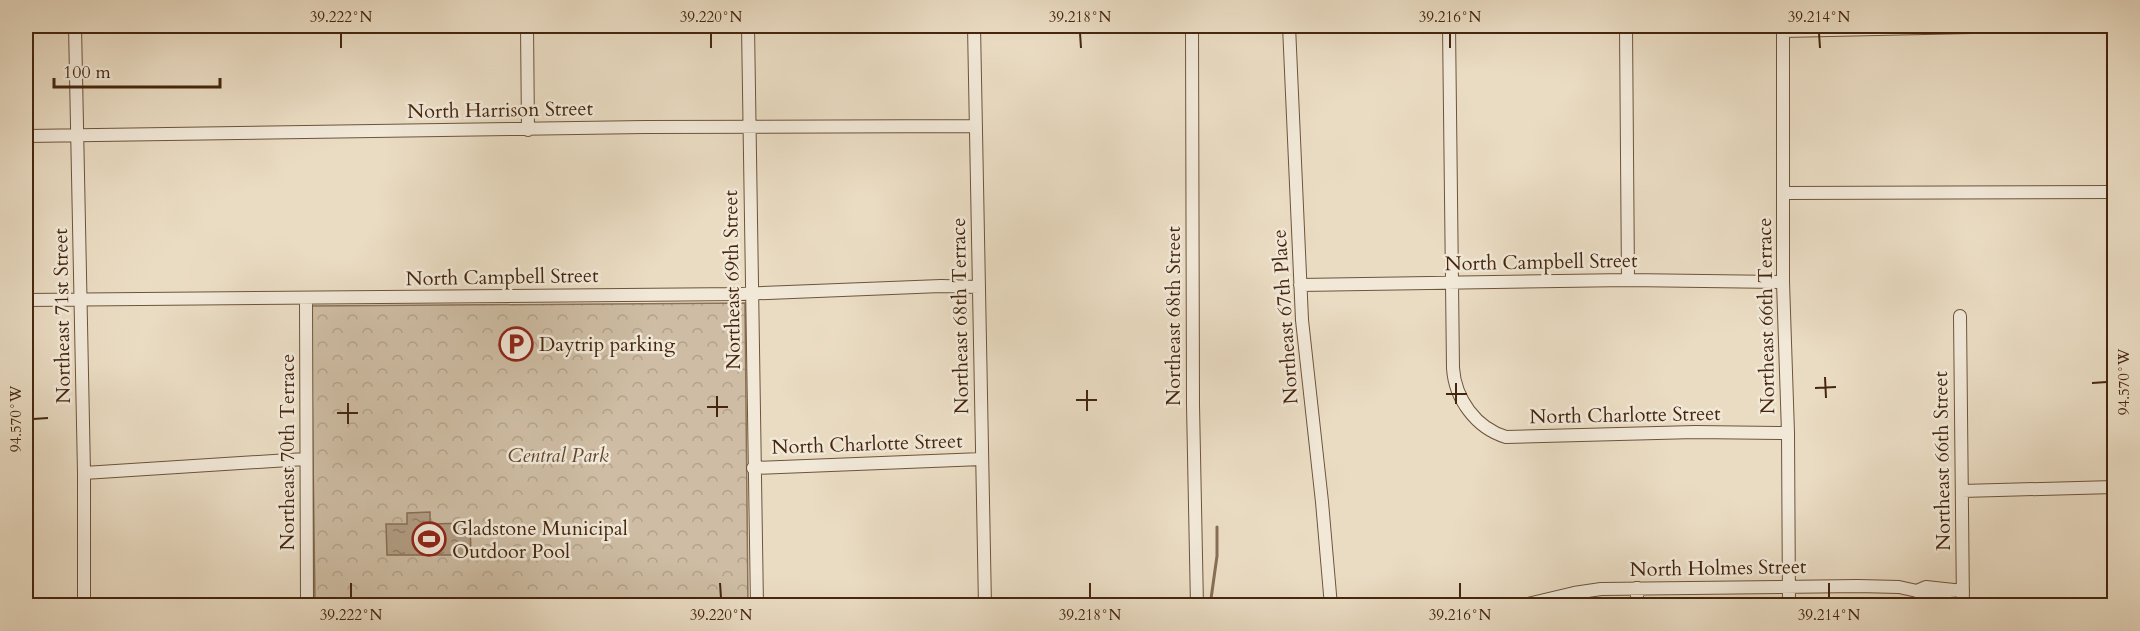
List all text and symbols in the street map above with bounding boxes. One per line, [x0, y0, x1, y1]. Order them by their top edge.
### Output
text: 39.222°N [310, 7, 373, 27]
text: 39.220°N [680, 7, 743, 27]
text: 39.218°N [1049, 7, 1112, 27]
text: 39.216°N [1419, 7, 1482, 27]
text: 39.214°N [1788, 7, 1851, 27]
scale bar [54, 51, 220, 89]
text: 100 m [63, 60, 111, 85]
street label: North Harrison Street [407, 95, 594, 125]
street label: Northeast 69th Street [717, 189, 747, 370]
street label: Northeast 68th Terrace [945, 217, 975, 415]
street label: Northeast 66th Terrace [1751, 217, 1781, 415]
street label: Northeast 68th Street [1160, 225, 1187, 406]
street label: Northeast 71st Street [47, 227, 77, 404]
street label: Northeast 67th Place [1265, 229, 1305, 405]
street label: North Campbell Street [1444, 247, 1638, 277]
street label: North Campbell Street [405, 262, 599, 292]
parking icon: Daytrip parking [498, 326, 534, 362]
place label: Daytrip parking [539, 331, 676, 358]
text: 94.570°W [2114, 348, 2134, 415]
street label: Northeast 70th Terrace [274, 354, 301, 550]
street label: Northeast 66th Street [1927, 370, 1957, 551]
text: 94.570°W [6, 385, 26, 452]
street label: North Charlotte Street [1529, 400, 1721, 430]
street label: North Charlotte Street [771, 427, 964, 461]
park label: Central Park [507, 442, 609, 469]
place label: Gladstone Municipal Outdoor Pool [452, 515, 628, 565]
sports icon: Gladstone Municipal Outdoor Pool [411, 521, 447, 557]
street label: North Holmes Street [1629, 553, 1807, 583]
text: 39.222°N [320, 605, 383, 625]
text: 39.220°N [690, 605, 753, 625]
text: 39.218°N [1059, 605, 1122, 625]
text: 39.216°N [1429, 605, 1492, 625]
text: 39.214°N [1798, 605, 1861, 625]

